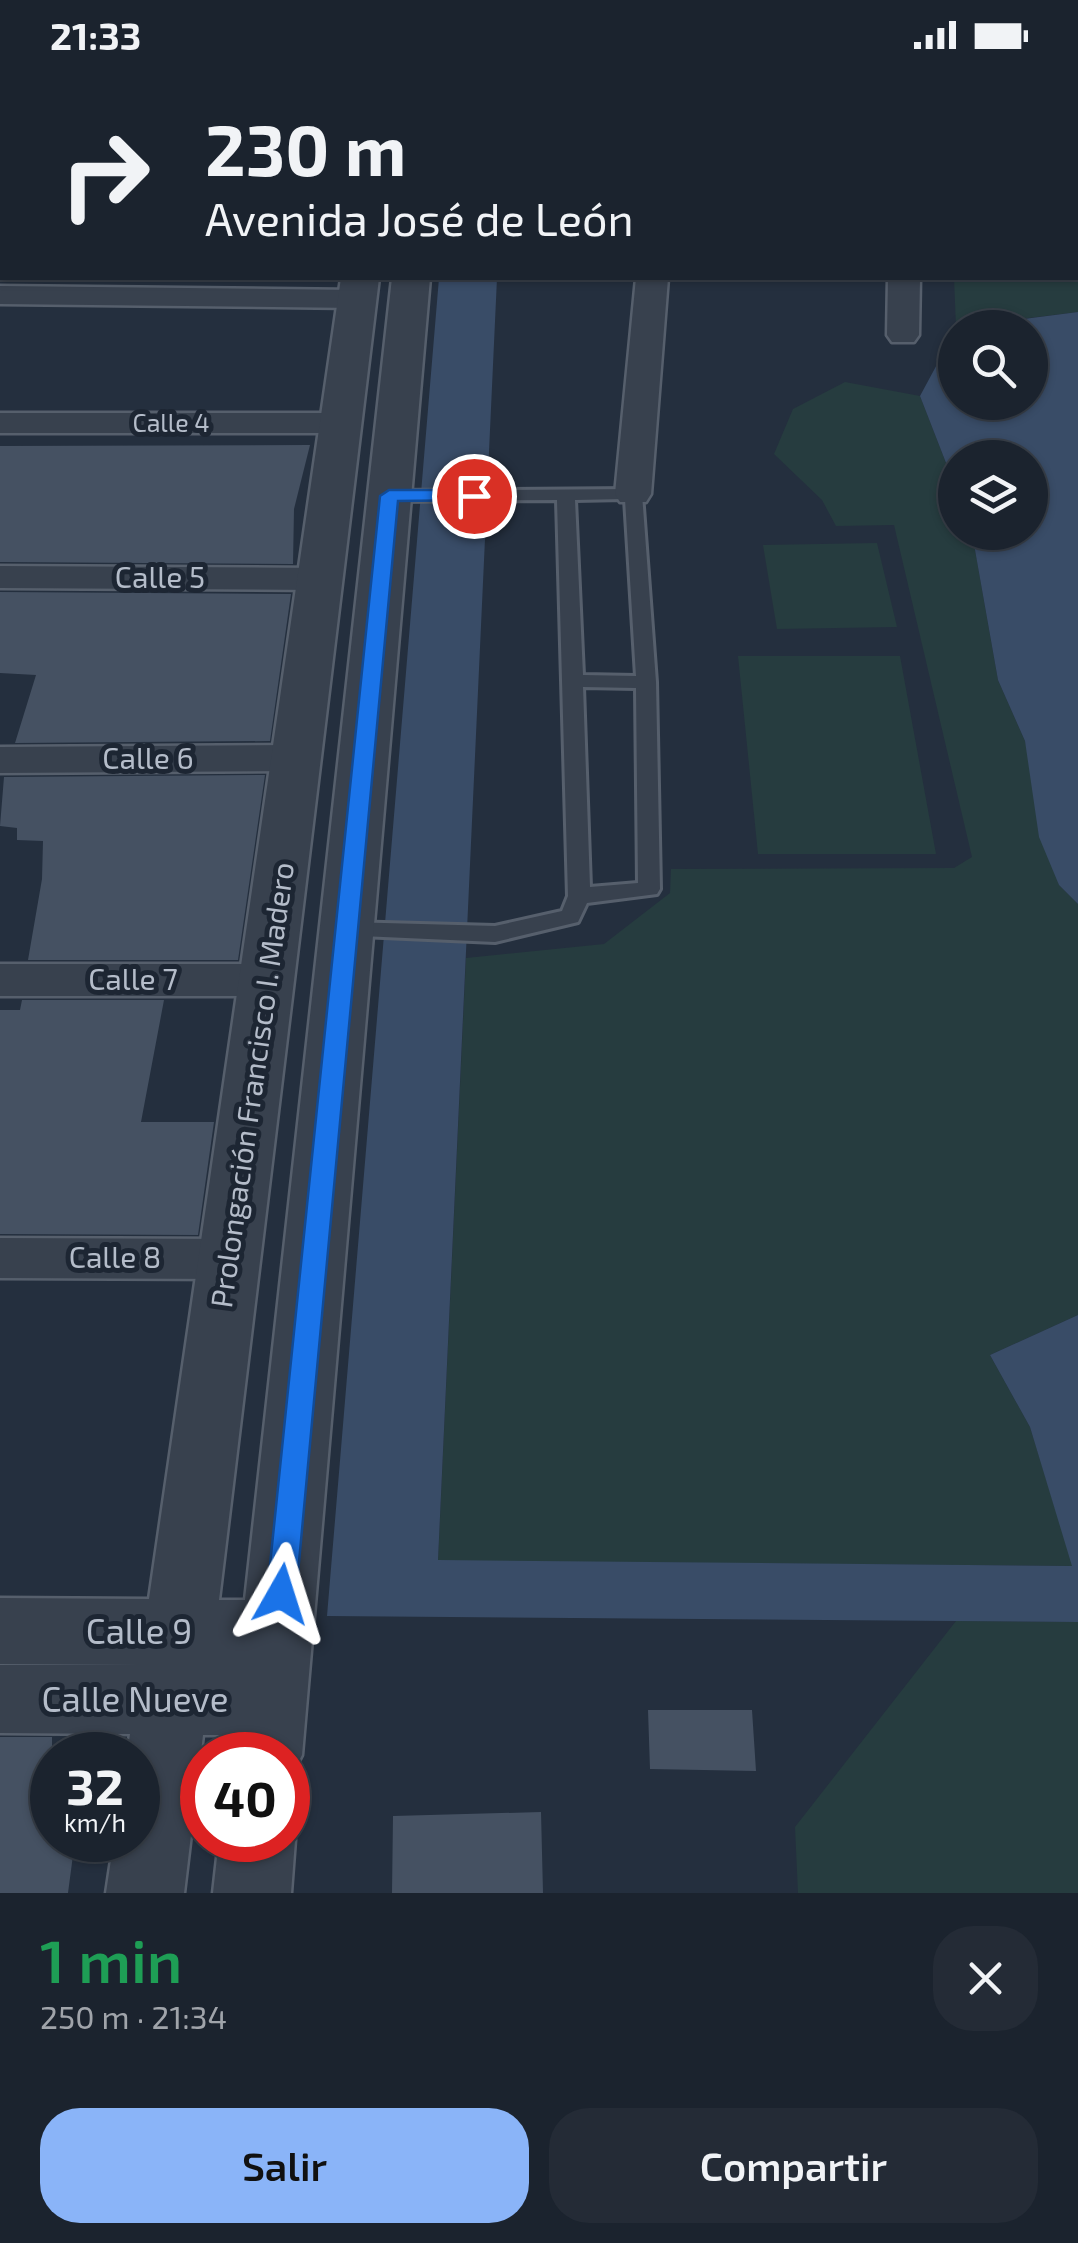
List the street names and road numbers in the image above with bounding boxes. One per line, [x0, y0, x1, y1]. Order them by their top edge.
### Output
street label: Calle 4 [132, 407, 210, 437]
street label: Calle 5 [115, 558, 205, 594]
street label: Calle 6 [102, 739, 194, 775]
street label: Prolongación Francisco I. Madero [202, 860, 300, 1310]
street label: Calle 7 [88, 960, 178, 996]
street label: Calle 8 [69, 1238, 161, 1274]
street label: Calle 9 [86, 1609, 192, 1651]
street label: Calle Nueve [41, 1677, 229, 1719]

